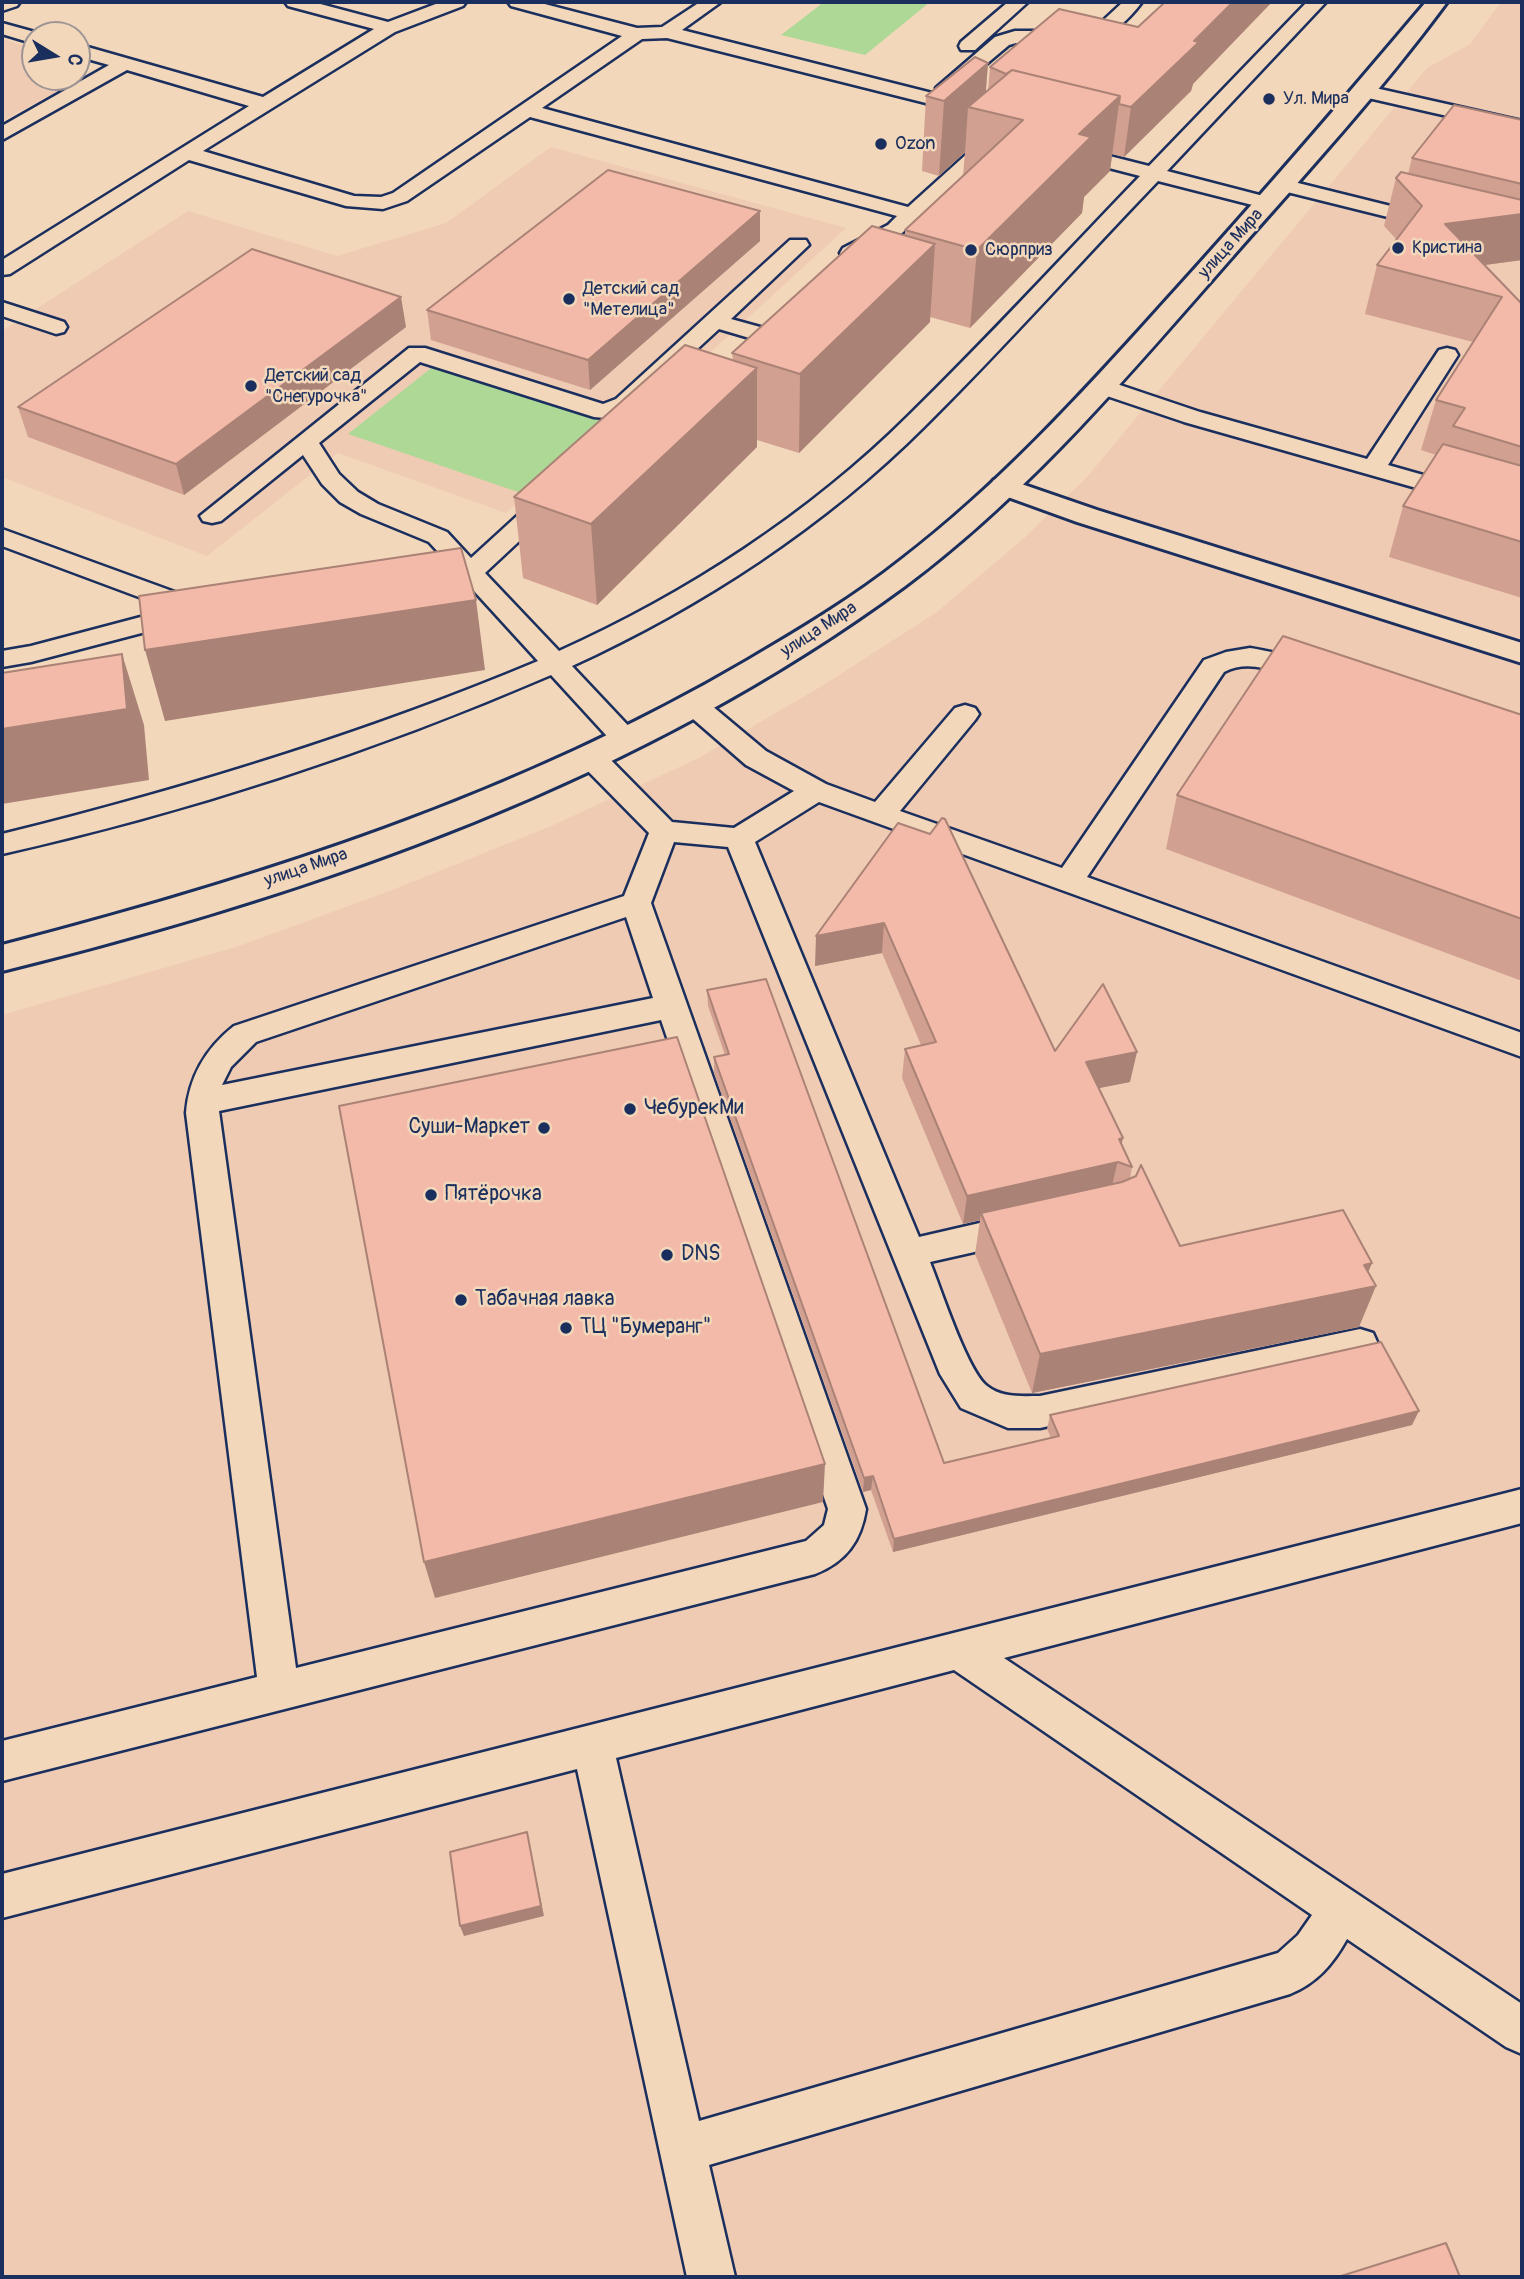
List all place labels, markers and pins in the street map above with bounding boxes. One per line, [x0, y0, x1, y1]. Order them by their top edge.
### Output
place label: Ул. Мира [1283, 88, 1349, 110]
marker: Ул. Мира [1261, 91, 1277, 107]
place label: Ozon [895, 133, 935, 155]
marker: Ozon [873, 136, 889, 152]
place label: Кристина [1412, 237, 1482, 259]
place label: Сюрприз [985, 239, 1053, 261]
marker: Кристина [1390, 240, 1406, 256]
marker: Сюрприз [963, 242, 979, 258]
place label: Детский сад "Метелица" [583, 278, 679, 320]
marker: Детский сад "Метелица" [561, 291, 577, 307]
place label: Детский сад "Снегурочка" [265, 365, 367, 408]
marker: Детский сад "Снегурочка" [243, 378, 259, 394]
place label: ЧебурекМи [644, 1096, 744, 1122]
marker: ЧебурекМи [622, 1101, 638, 1117]
place label: Суши-Маркет [408, 1115, 530, 1141]
marker: Суши-Маркет [536, 1120, 552, 1136]
place label: Пятёрочка [445, 1182, 542, 1208]
marker: Пятёрочка [423, 1187, 439, 1203]
place label: DNS [681, 1242, 721, 1268]
marker: DNS [659, 1247, 675, 1263]
place label: Табачная лавка [475, 1287, 615, 1313]
marker: Табачная лавка [453, 1292, 469, 1308]
place label: ТЦ "Бумеранг" [580, 1315, 711, 1341]
marker: ТЦ "Бумеранг" [558, 1320, 574, 1336]

